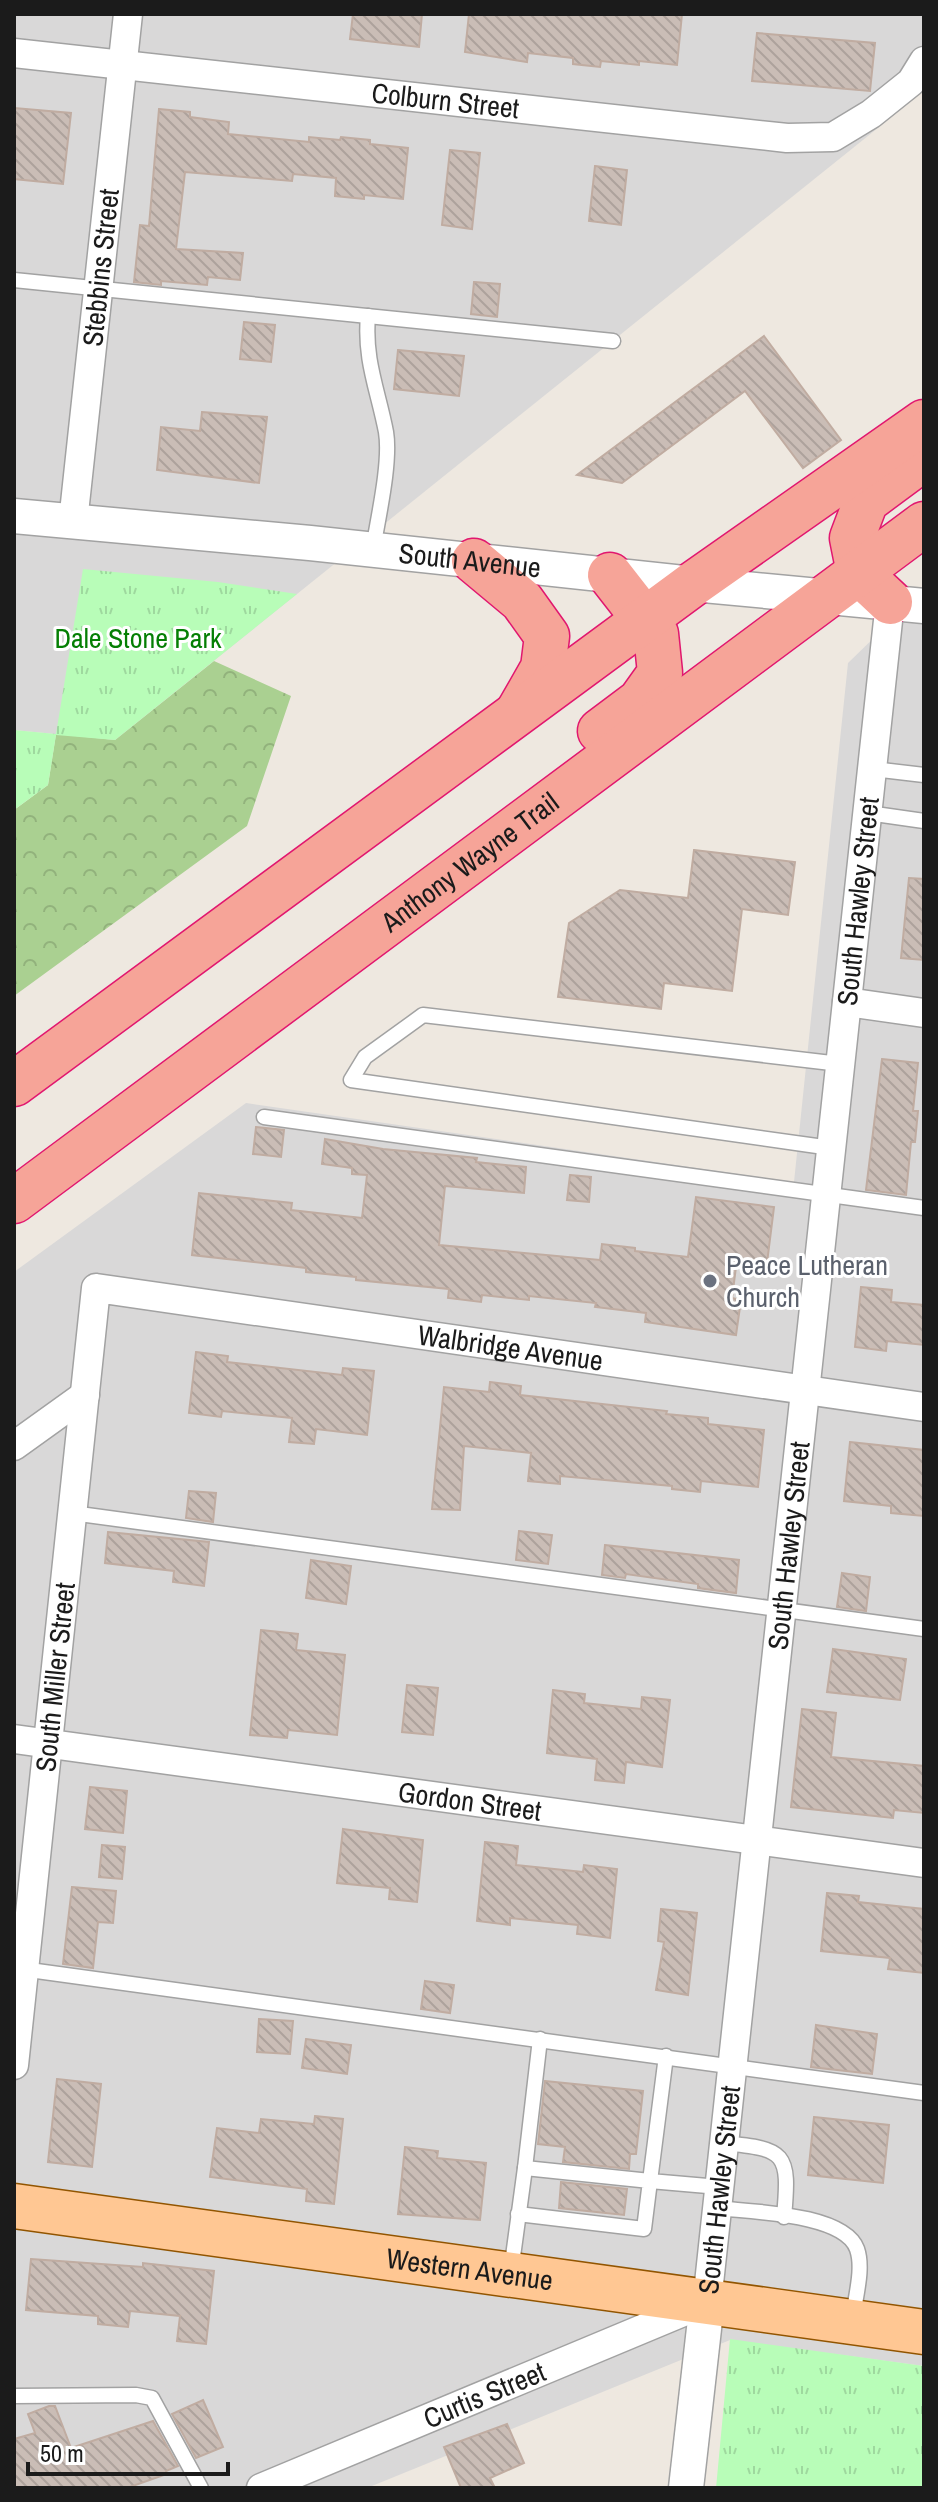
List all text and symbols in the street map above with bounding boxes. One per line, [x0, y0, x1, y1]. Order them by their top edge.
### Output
street label: Colburn Street [370, 73, 521, 127]
street label: Stebbins Street [73, 187, 128, 348]
street label: South Avenue [397, 534, 543, 587]
park label: Dale Stone Park [54, 619, 222, 657]
street label: Anthony Wayne Trail [372, 783, 566, 941]
street label: South Hawley Street [828, 795, 888, 1007]
place label: Peace Lutheran Church [726, 1246, 888, 1316]
marker: Peace Lutheran Church [701, 1272, 719, 1290]
street label: Walbridge Avenue [415, 1315, 605, 1380]
street label: South Hawley Street [758, 1439, 819, 1652]
street label: South Miller Street [26, 1581, 84, 1774]
street label: Gordon Street [396, 1773, 544, 1830]
street label: South Hawley Street [689, 2084, 749, 2296]
street label: Western Avenue [384, 2239, 555, 2299]
street label: Curtis Street [418, 2352, 551, 2437]
scale bar [28, 2426, 228, 2476]
text: 50 m [40, 2437, 84, 2469]

